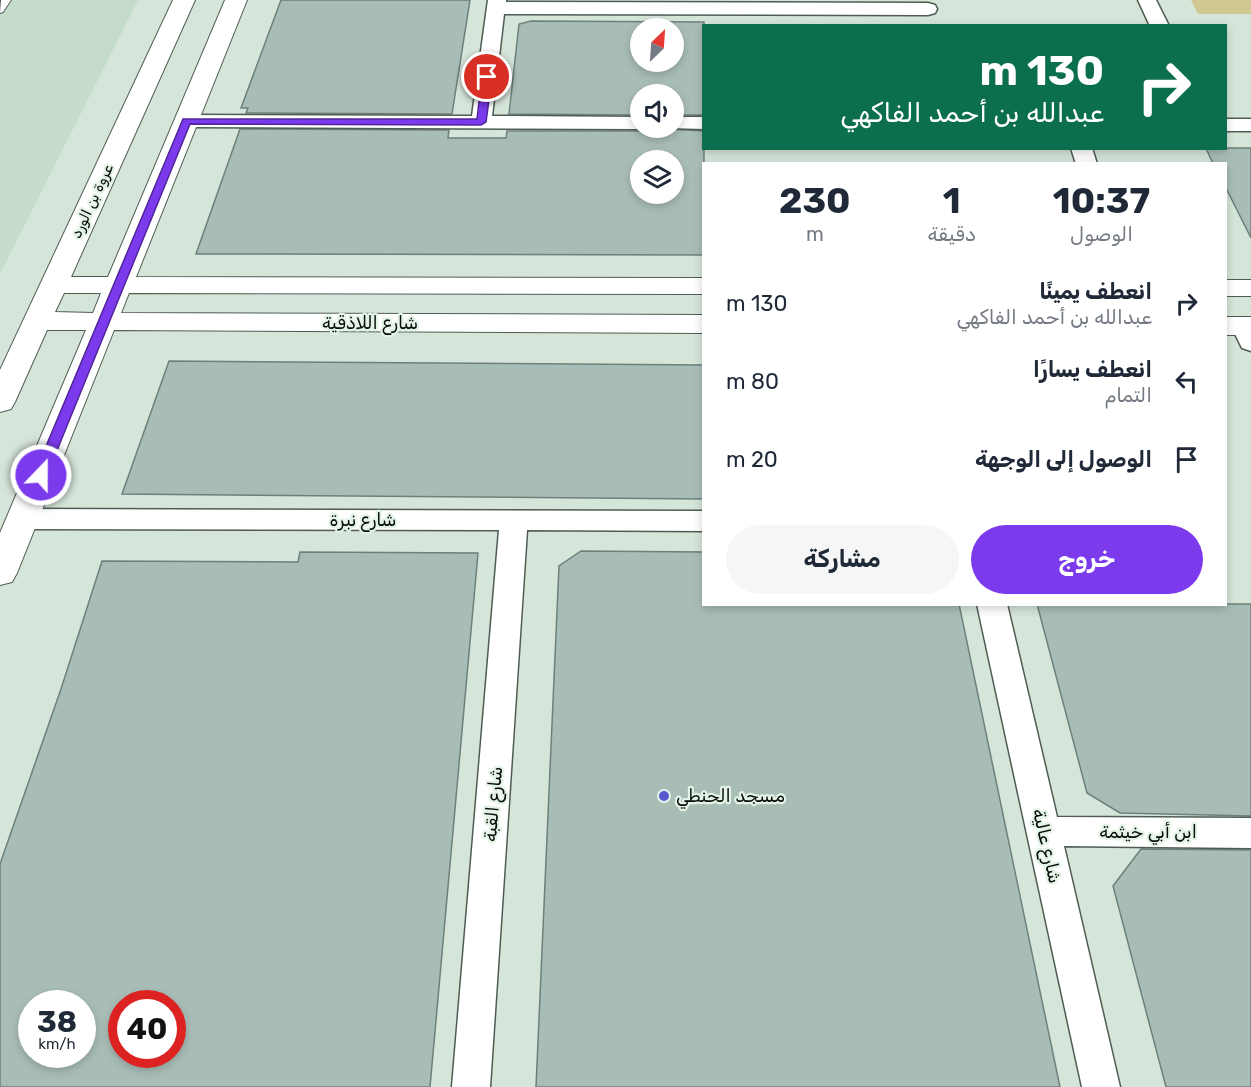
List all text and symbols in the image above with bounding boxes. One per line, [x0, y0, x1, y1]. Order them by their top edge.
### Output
north arrow [630, 18, 684, 72]
map controls [630, 18, 684, 204]
text: 130 m [979, 46, 1104, 96]
icon: right [1125, 48, 1203, 126]
pin [461, 51, 512, 102]
icon: arrive [470, 60, 503, 93]
button: sound [630, 84, 684, 138]
text: عبدالله بن أحمد الفاكهي [840, 97, 1104, 129]
button: layers [630, 150, 684, 204]
street label: عروة بن الورد [67, 161, 118, 242]
text: 230 [779, 179, 851, 222]
text: 1 [943, 179, 961, 222]
text: 10:37 [1053, 179, 1150, 222]
text: m [806, 222, 824, 246]
text: دقيقة [928, 222, 976, 246]
text: الوصول [1070, 222, 1133, 246]
text: انعطف يمينًا [1039, 278, 1152, 305]
icon: right [1170, 287, 1203, 320]
text: 130 m [726, 290, 788, 317]
text: عبدالله بن أحمد الفاكهي [957, 305, 1152, 329]
street label: شارع اللاذقية [322, 312, 418, 335]
text: انعطف يسارًا [1033, 356, 1152, 383]
icon: left [1170, 365, 1203, 398]
text: 80 m [726, 368, 779, 395]
text: التمام [1105, 383, 1152, 407]
position arrow [9, 443, 73, 507]
icon: arrive [1170, 443, 1203, 476]
text: 20 m [726, 446, 778, 473]
text: الوصول إلى الوجهة [975, 446, 1152, 473]
street label: شارع نبرة [329, 509, 397, 532]
button: مشاركة [726, 525, 959, 594]
button: خروج [971, 525, 1203, 594]
street label: شارع القبة [479, 765, 508, 843]
place label: مسجد الحنطي [676, 785, 785, 809]
marker: مسجد الحنطي [657, 789, 671, 803]
street label: شارع عالية [1027, 807, 1066, 886]
street label: ابن أبي خيثمة [1099, 821, 1197, 845]
speed limit sign: 40 [108, 990, 186, 1068]
text: 38 [37, 1004, 77, 1040]
text: km/h [38, 1035, 76, 1053]

